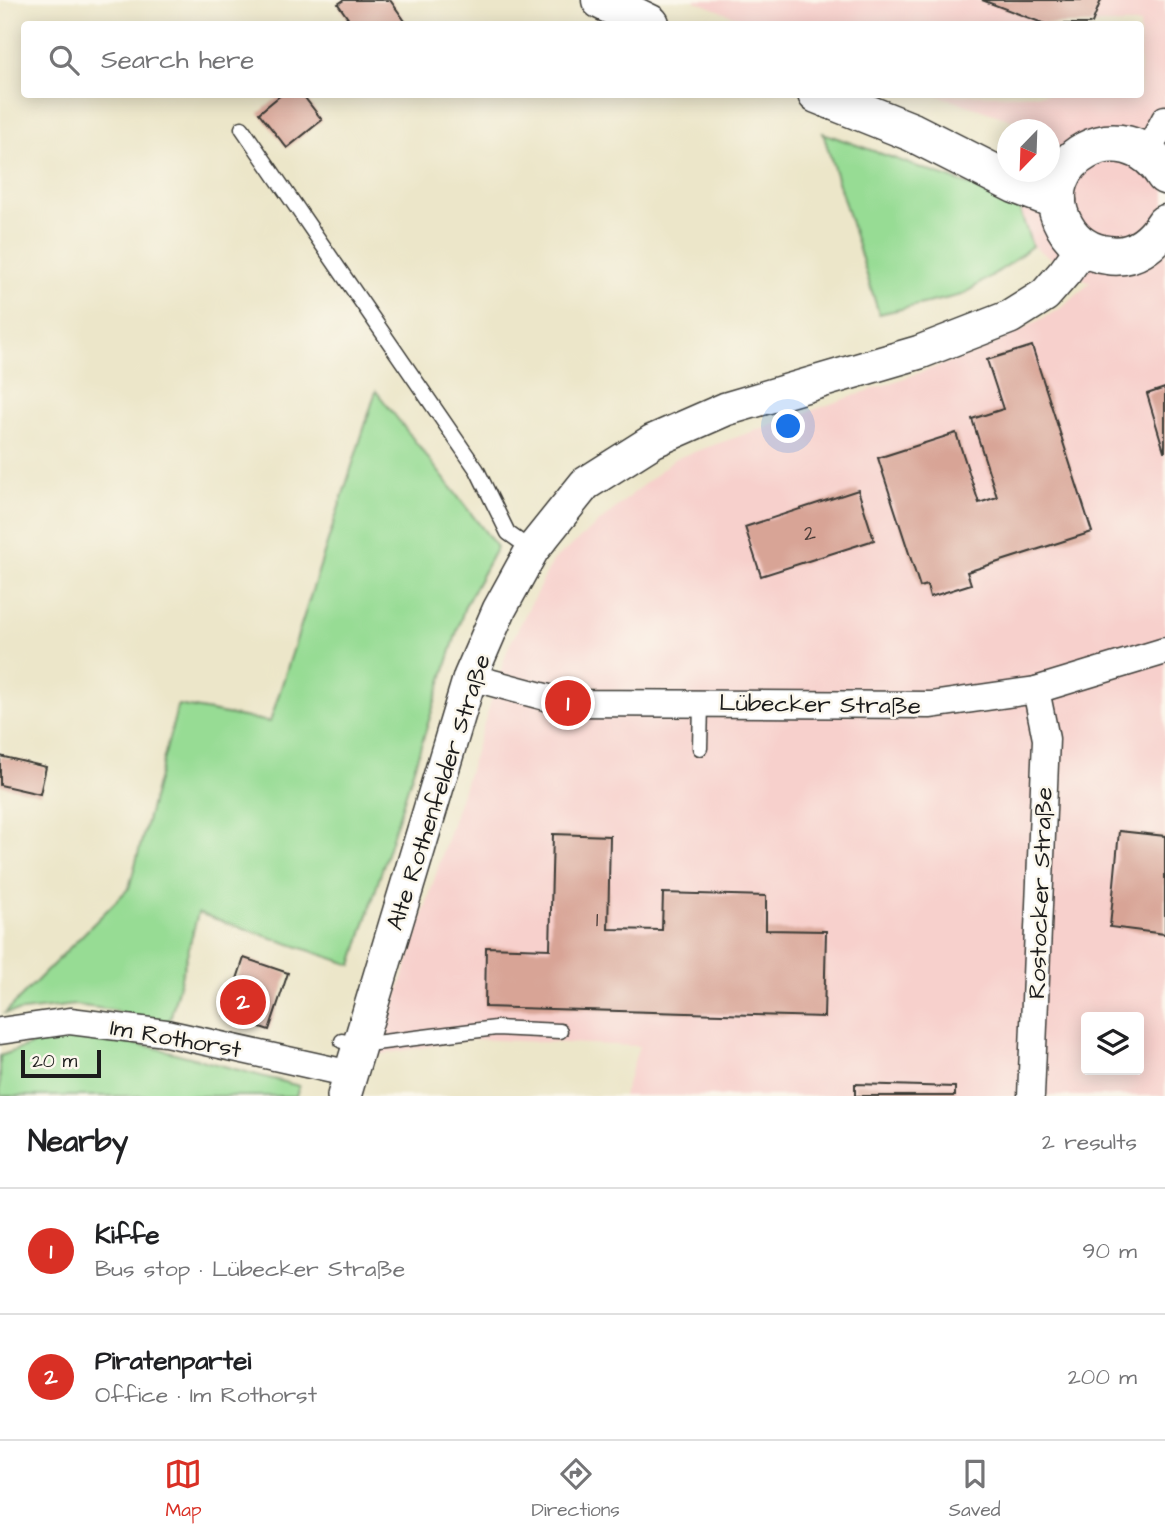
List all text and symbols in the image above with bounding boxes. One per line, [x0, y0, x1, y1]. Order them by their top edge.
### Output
search box [21, 21, 1144, 98]
icon: search [45, 41, 83, 79]
text: Search here [101, 42, 254, 78]
north arrow [997, 119, 1060, 182]
your location [771, 409, 805, 443]
house number: 2 [804, 519, 816, 548]
street label: Alte Rothenfelder Straße [378, 650, 500, 935]
pin: 1 [545, 677, 591, 729]
street label: Lübecker Straße [719, 686, 921, 724]
street label: Rostocker Straße [1020, 786, 1062, 1000]
house number: 1 [596, 905, 599, 934]
pin: 2 [220, 976, 266, 1028]
street label: Im Rothorst [108, 1011, 244, 1067]
map controls [1081, 1012, 1144, 1075]
button: layers [1081, 1012, 1144, 1075]
scale bar [21, 1047, 102, 1079]
text: 20 m [32, 1048, 77, 1075]
text: Nearby [28, 1121, 128, 1163]
text: 2 results [1042, 1126, 1137, 1158]
text: Kiffe [95, 1217, 160, 1253]
text: 1 [50, 1235, 52, 1267]
text: 90 m [1082, 1235, 1137, 1267]
text: Bus stop · Lübecker Straße [95, 1253, 405, 1285]
text: Piratenpartei [95, 1343, 251, 1379]
text: 2 [44, 1361, 58, 1393]
text: 200 m [1068, 1361, 1137, 1393]
text: Office · Im Rothorst [95, 1379, 317, 1411]
tab: Map [164, 1455, 202, 1524]
tab: Directions [531, 1455, 620, 1524]
tab: Saved [949, 1455, 1000, 1524]

